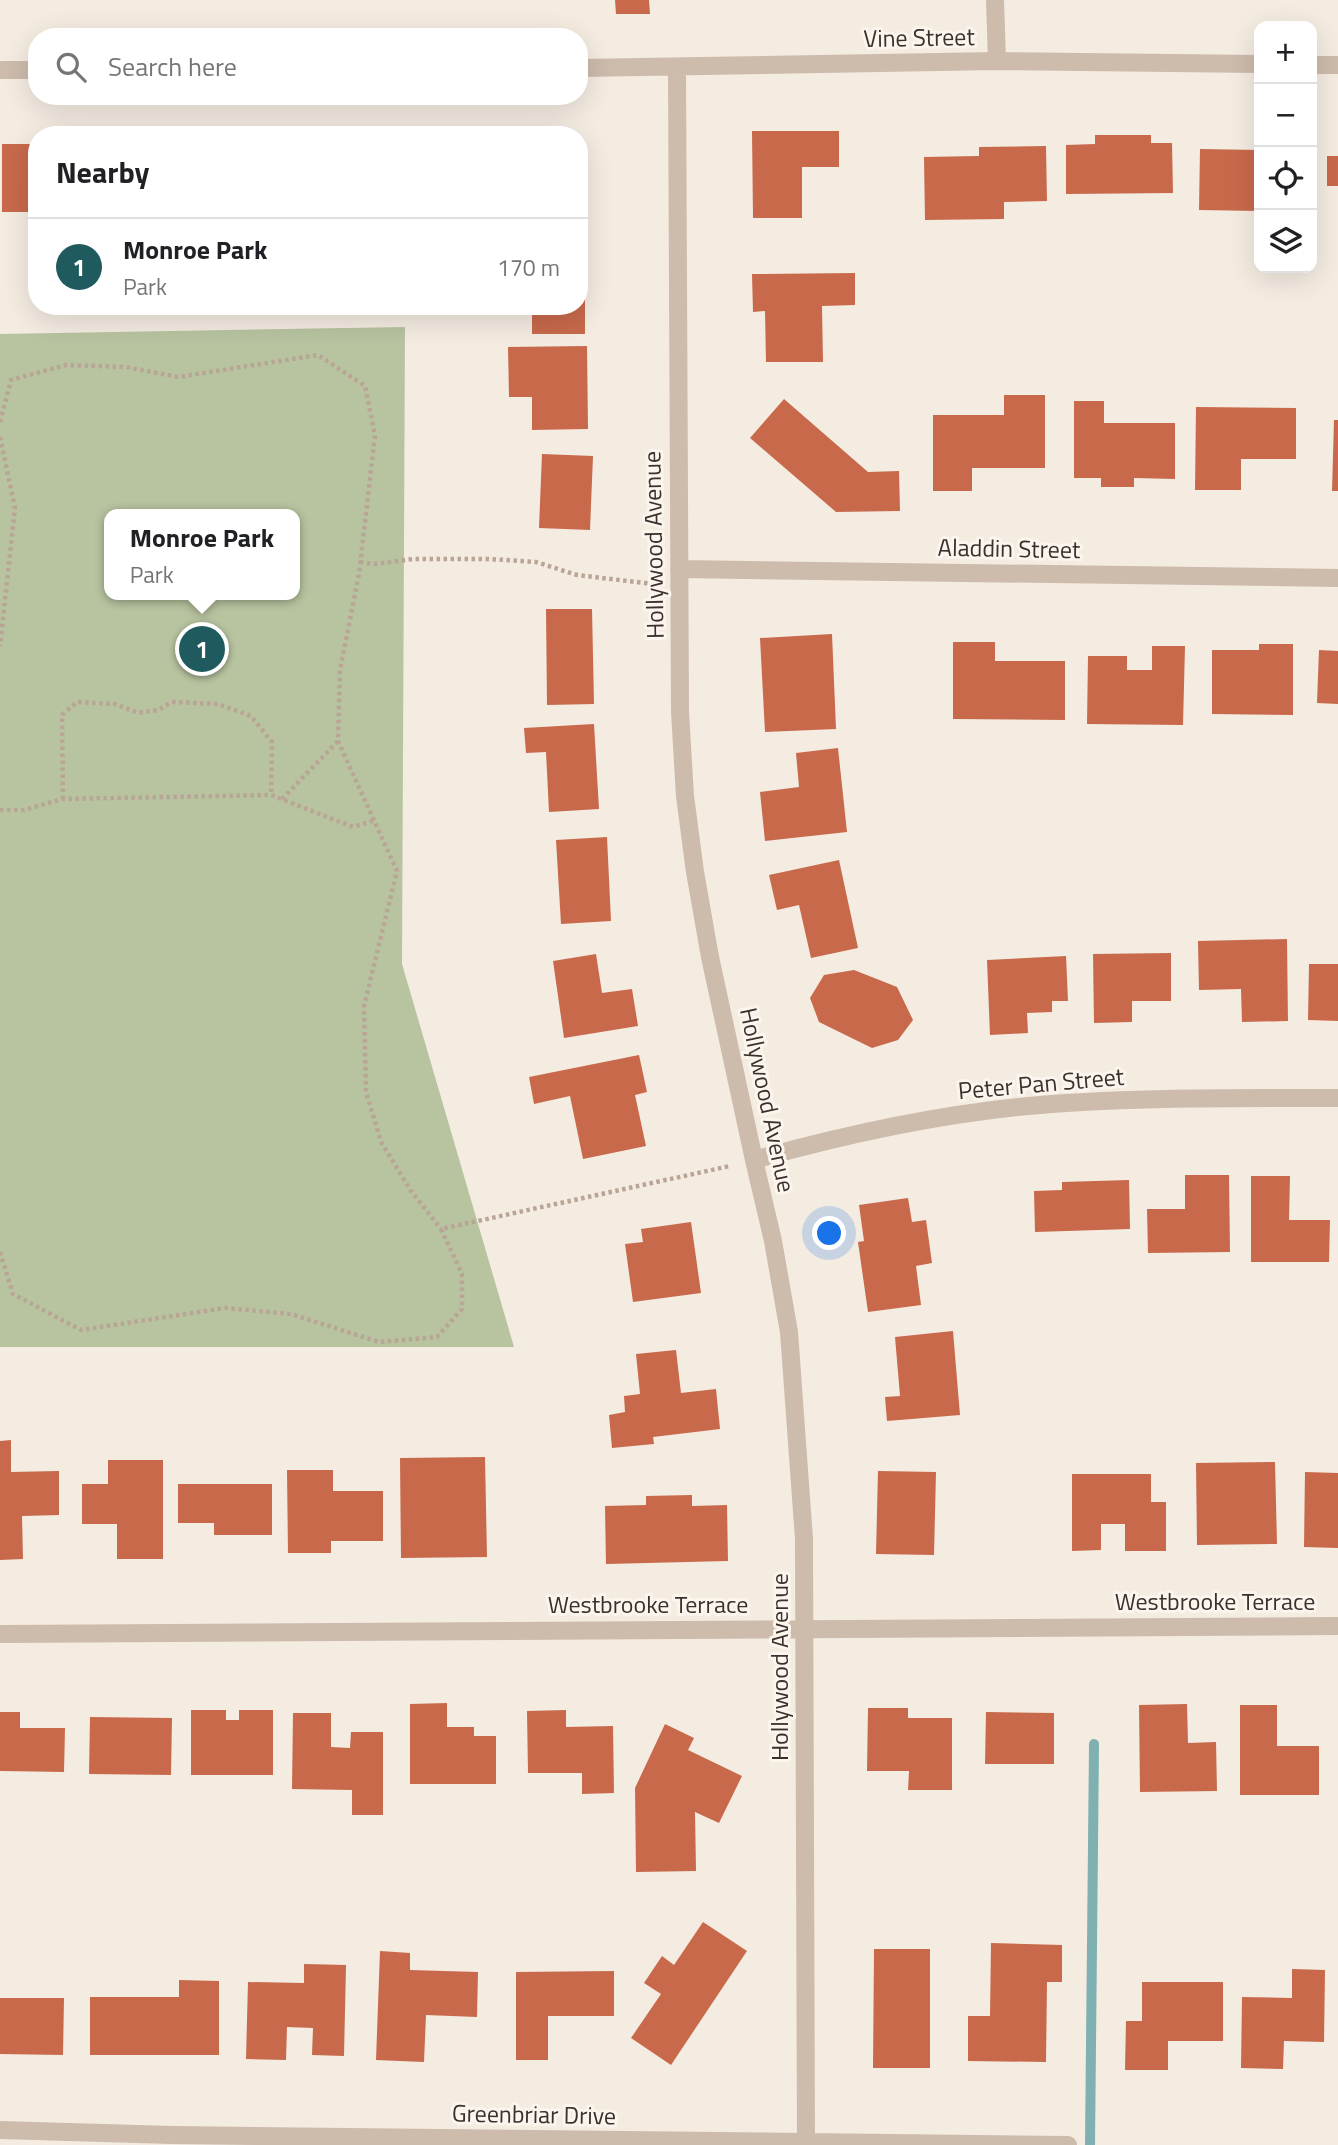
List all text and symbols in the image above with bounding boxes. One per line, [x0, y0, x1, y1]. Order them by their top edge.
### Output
street label: Vine Street [863, 18, 976, 56]
map controls [1254, 21, 1317, 273]
button: + [1254, 21, 1317, 84]
search box [28, 28, 588, 105]
text: Search here [108, 47, 237, 86]
icon: search [52, 48, 90, 86]
button: − [1254, 84, 1317, 147]
button: locate [1254, 147, 1317, 210]
text: Nearby [56, 149, 149, 195]
button: layers [1254, 210, 1317, 273]
text: Monroe Park [123, 230, 267, 269]
text: 1 [73, 250, 85, 285]
text: 170 m [497, 250, 560, 285]
text: Park [123, 269, 167, 304]
street label: Hollywood Avenue [633, 451, 673, 639]
popup [104, 509, 300, 600]
text: Monroe Park [130, 518, 274, 557]
street label: Aladdin Street [937, 529, 1081, 567]
text: Park [130, 557, 174, 592]
pin: 1 [179, 623, 225, 675]
street label: Hollywood Avenue [731, 1004, 805, 1195]
street label: Peter Pan Street [956, 1058, 1126, 1108]
your location [812, 1216, 846, 1250]
street label: Hollywood Avenue [761, 1573, 797, 1761]
street label: Westbrooke Terrace [1115, 1583, 1315, 1619]
street label: Westbrooke Terrace [548, 1586, 748, 1622]
street label: Greenbriar Drive [452, 2095, 616, 2133]

